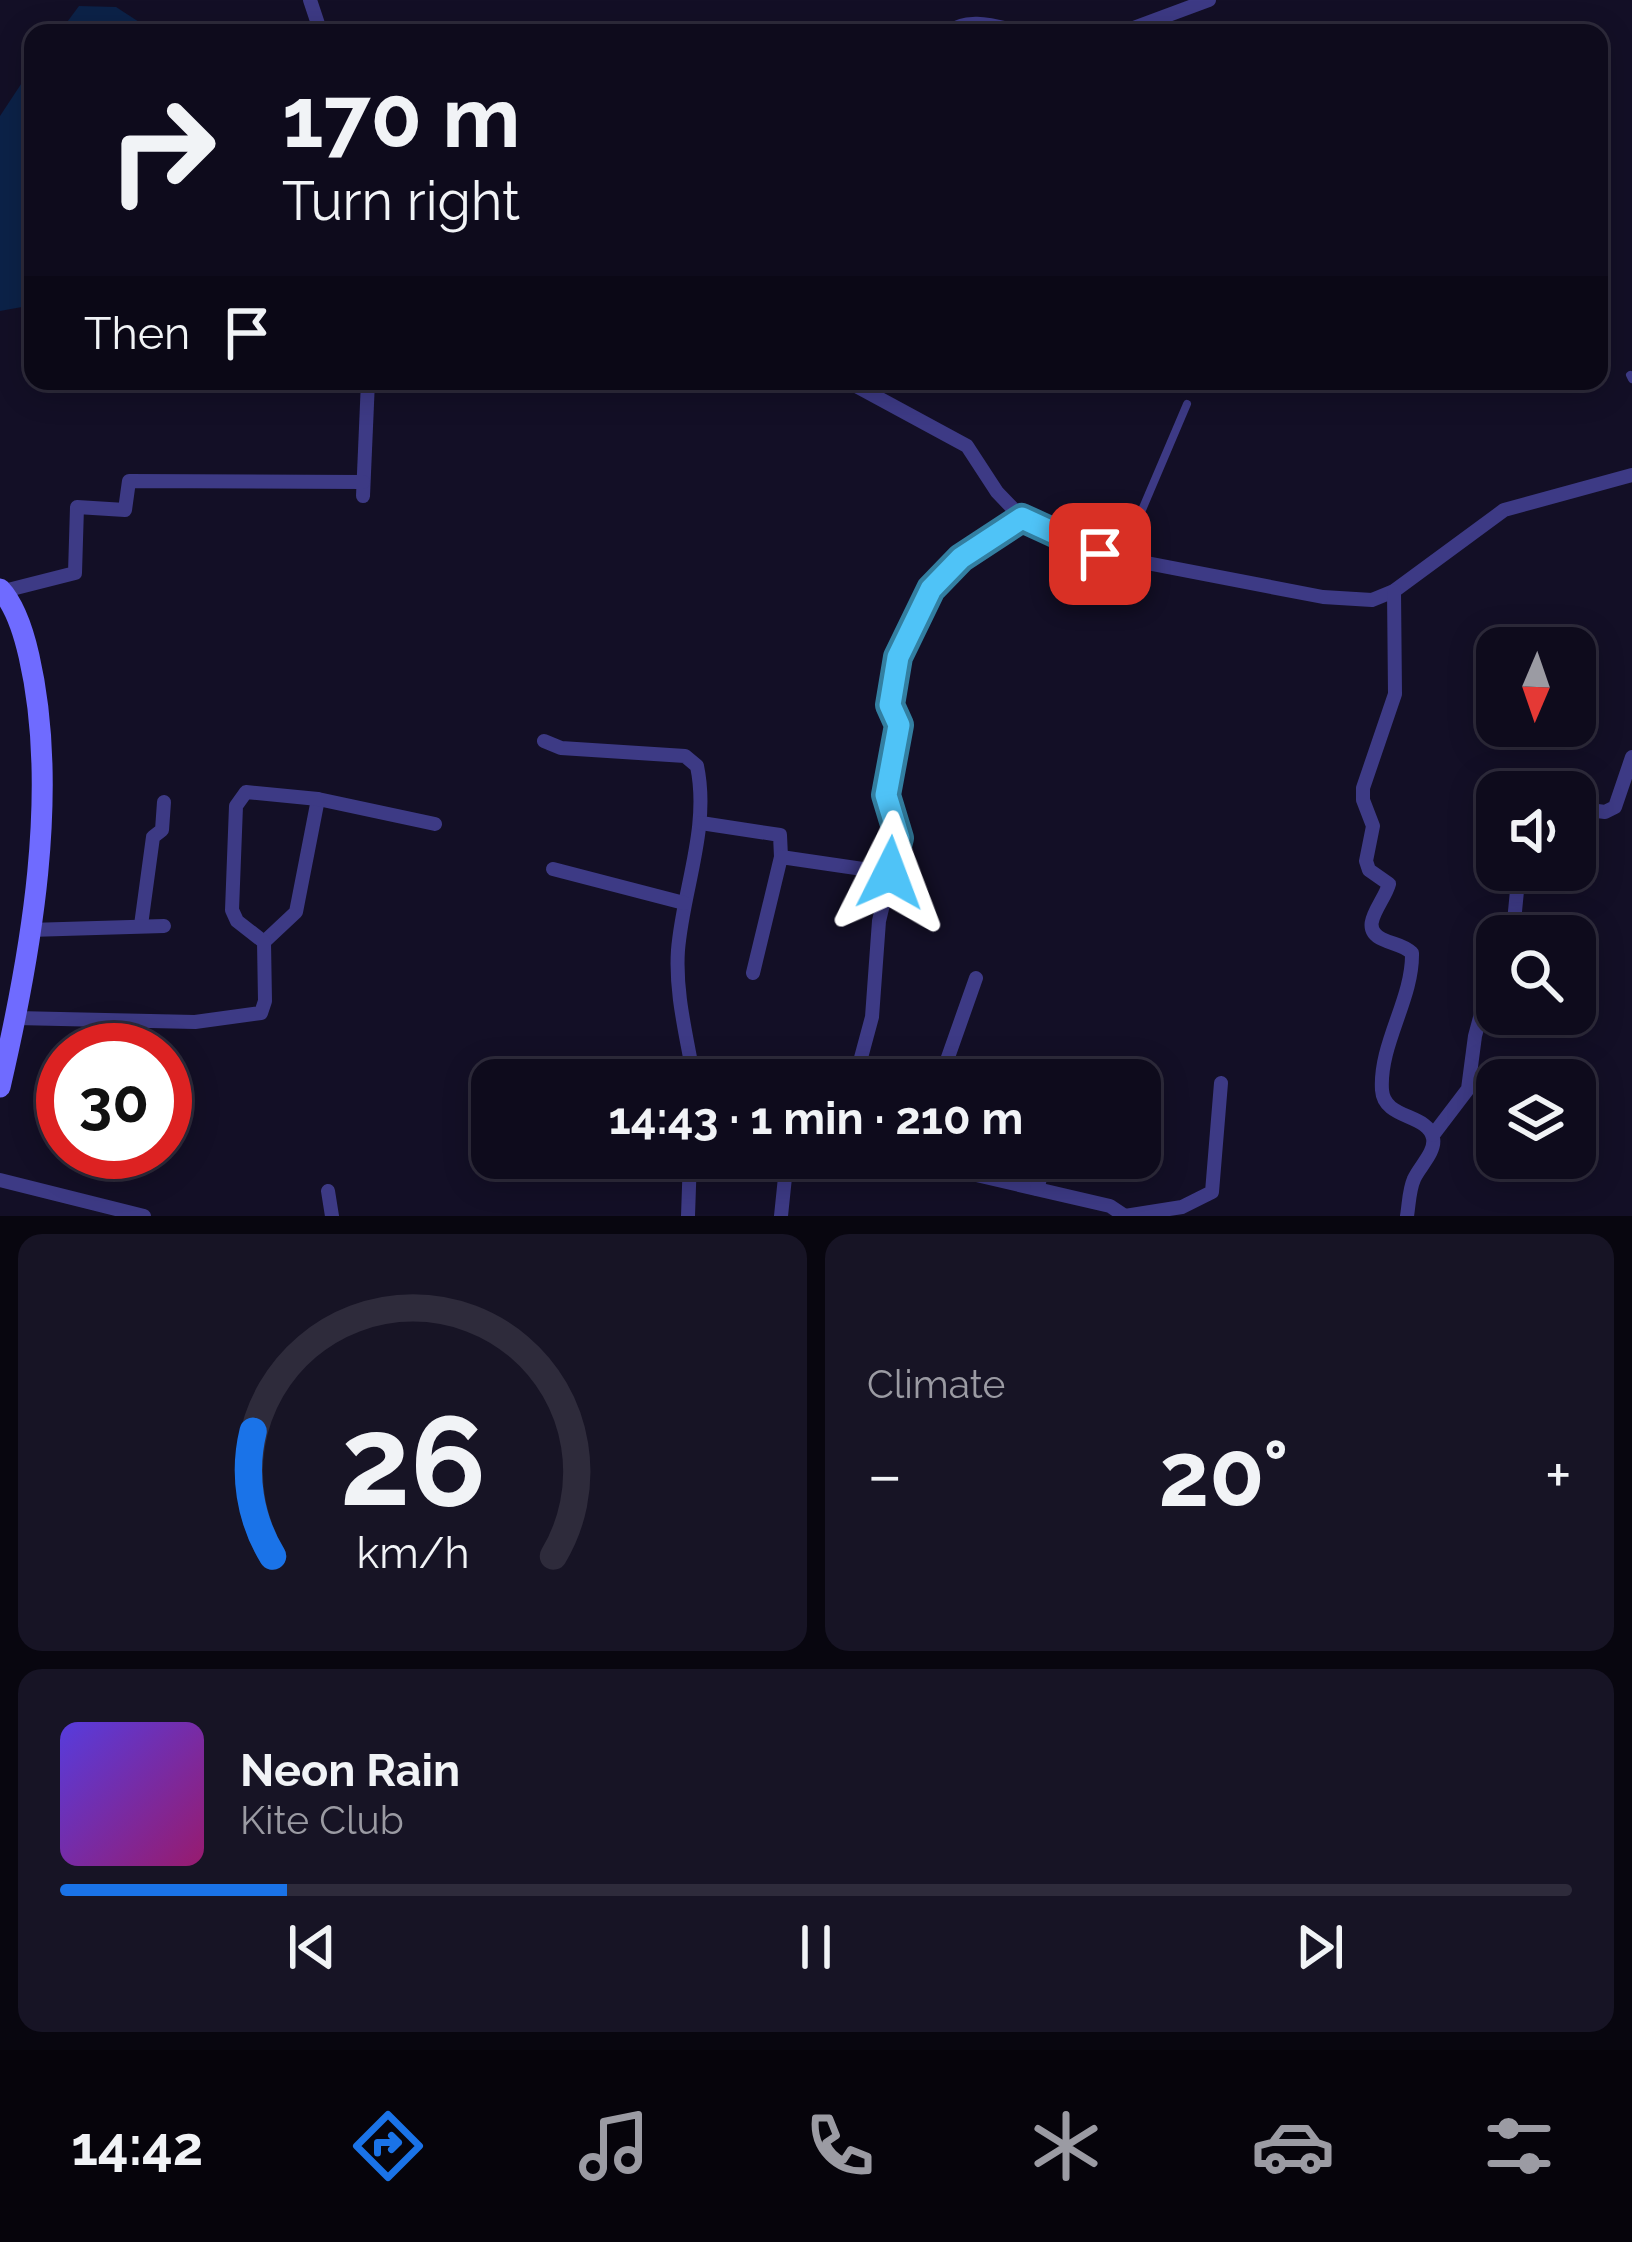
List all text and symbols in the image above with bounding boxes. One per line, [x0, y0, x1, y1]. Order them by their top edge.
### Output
text: 170 m [282, 68, 521, 167]
icon: right [84, 72, 240, 228]
text: Turn right [282, 169, 520, 233]
icon: arrive [214, 300, 280, 366]
text: Then [84, 307, 190, 360]
pin [1049, 503, 1151, 605]
icon: arrive [1067, 521, 1133, 587]
north arrow [1476, 627, 1596, 747]
map controls [1476, 627, 1596, 1179]
button: sound [1476, 771, 1596, 891]
position arrow [827, 810, 953, 936]
button: search [1476, 915, 1596, 1035]
speed limit sign: 30 [36, 1023, 192, 1179]
button: layers [1476, 1059, 1596, 1179]
text: 14:43 · 1 min · 210 m [609, 1092, 1023, 1145]
text: Climate [867, 1361, 1005, 1407]
text: 26 [339, 1388, 486, 1534]
text: 20° [1158, 1421, 1289, 1527]
text: − [867, 1436, 903, 1513]
text: + [1545, 1436, 1572, 1513]
text: km/h [356, 1527, 469, 1577]
text: Neon Rain [240, 1744, 460, 1797]
text: Kite Club [240, 1797, 404, 1843]
icon: previous [279, 1914, 345, 1980]
icon: pause [783, 1914, 849, 1980]
icon: next [1287, 1914, 1353, 1980]
icon: directions [346, 2104, 430, 2188]
icon: music [572, 2104, 656, 2188]
icon: phone [798, 2104, 882, 2188]
icon: climate [1024, 2104, 1108, 2188]
icon: car [1251, 2104, 1335, 2188]
icon: filters [1477, 2104, 1561, 2188]
text: 14:42 [71, 2114, 203, 2178]

